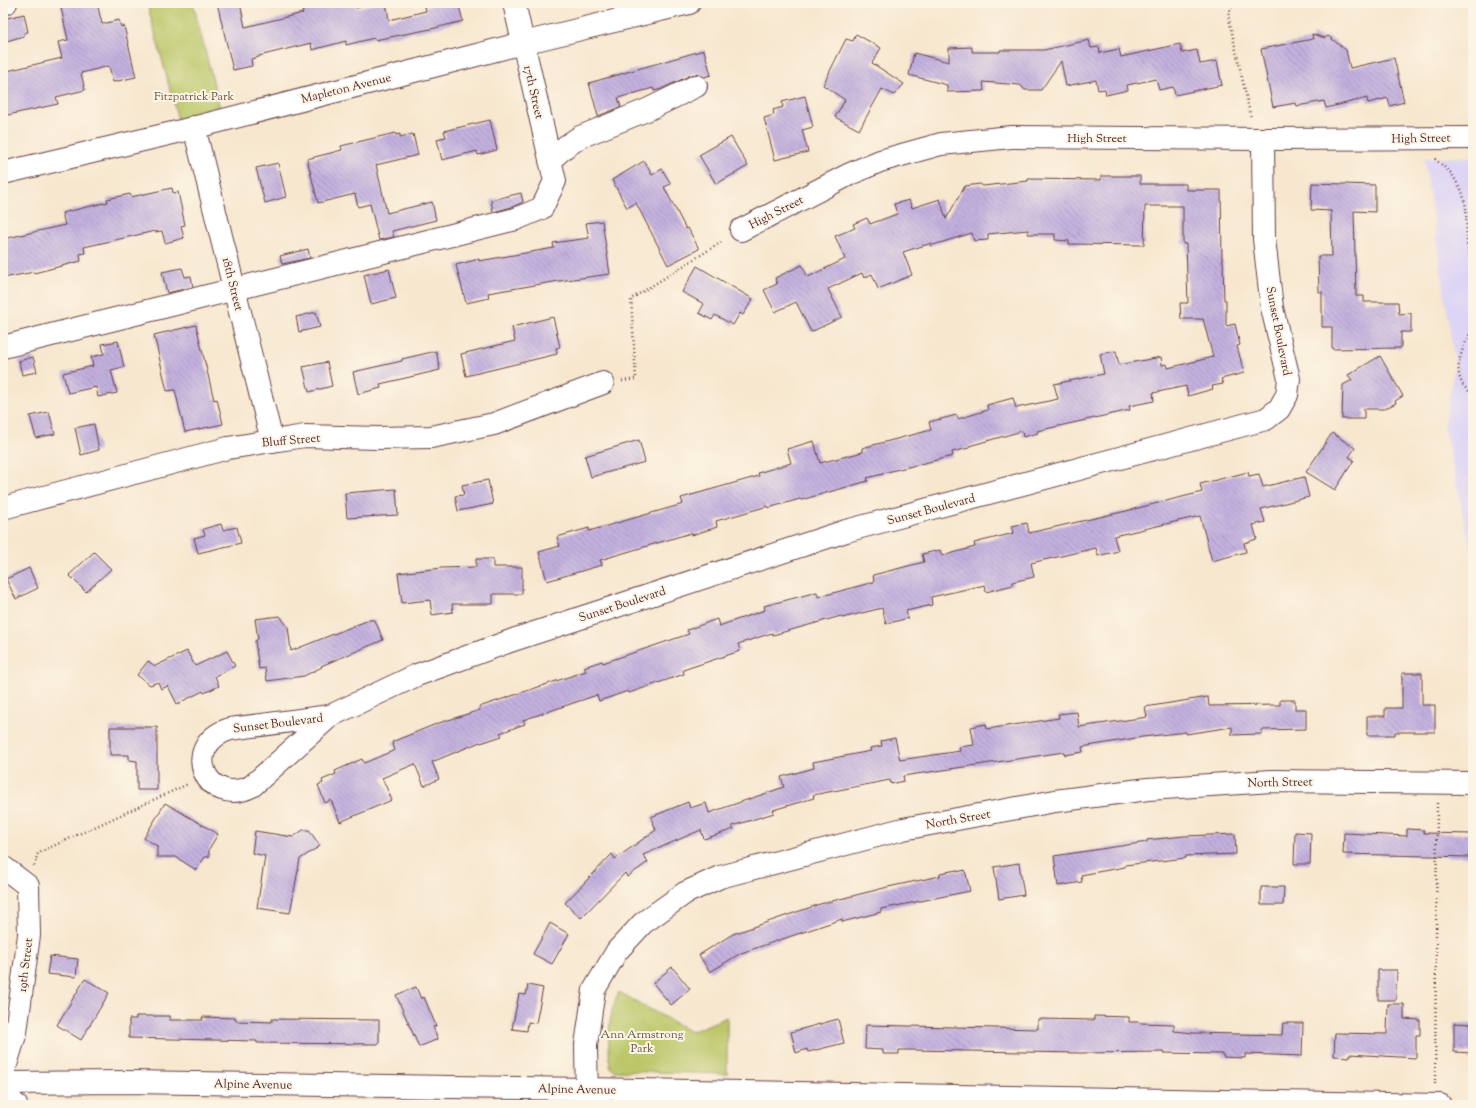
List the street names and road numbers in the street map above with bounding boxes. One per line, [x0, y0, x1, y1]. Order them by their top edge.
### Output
street label: 17th Street [518, 64, 548, 121]
street label: Mapleton Avenue [299, 69, 394, 109]
street label: High Street [1391, 129, 1451, 149]
street label: High Street [1067, 130, 1127, 148]
street label: High Street [746, 191, 807, 234]
street label: 18th Street [217, 255, 247, 313]
street label: Sunset Boulevard [1261, 285, 1296, 378]
street label: Bluff Street [261, 429, 321, 453]
street label: Sunset Boulevard [885, 489, 978, 530]
street label: Sunset Boulevard [576, 582, 668, 628]
street label: Sunset Boulevard [232, 710, 324, 738]
street label: North Street [1247, 773, 1313, 793]
street label: North Street [925, 805, 992, 835]
street label: 19th Street [14, 937, 38, 993]
street label: Alpine Avenue [214, 1075, 293, 1095]
street label: Alpine Avenue [538, 1080, 617, 1100]

